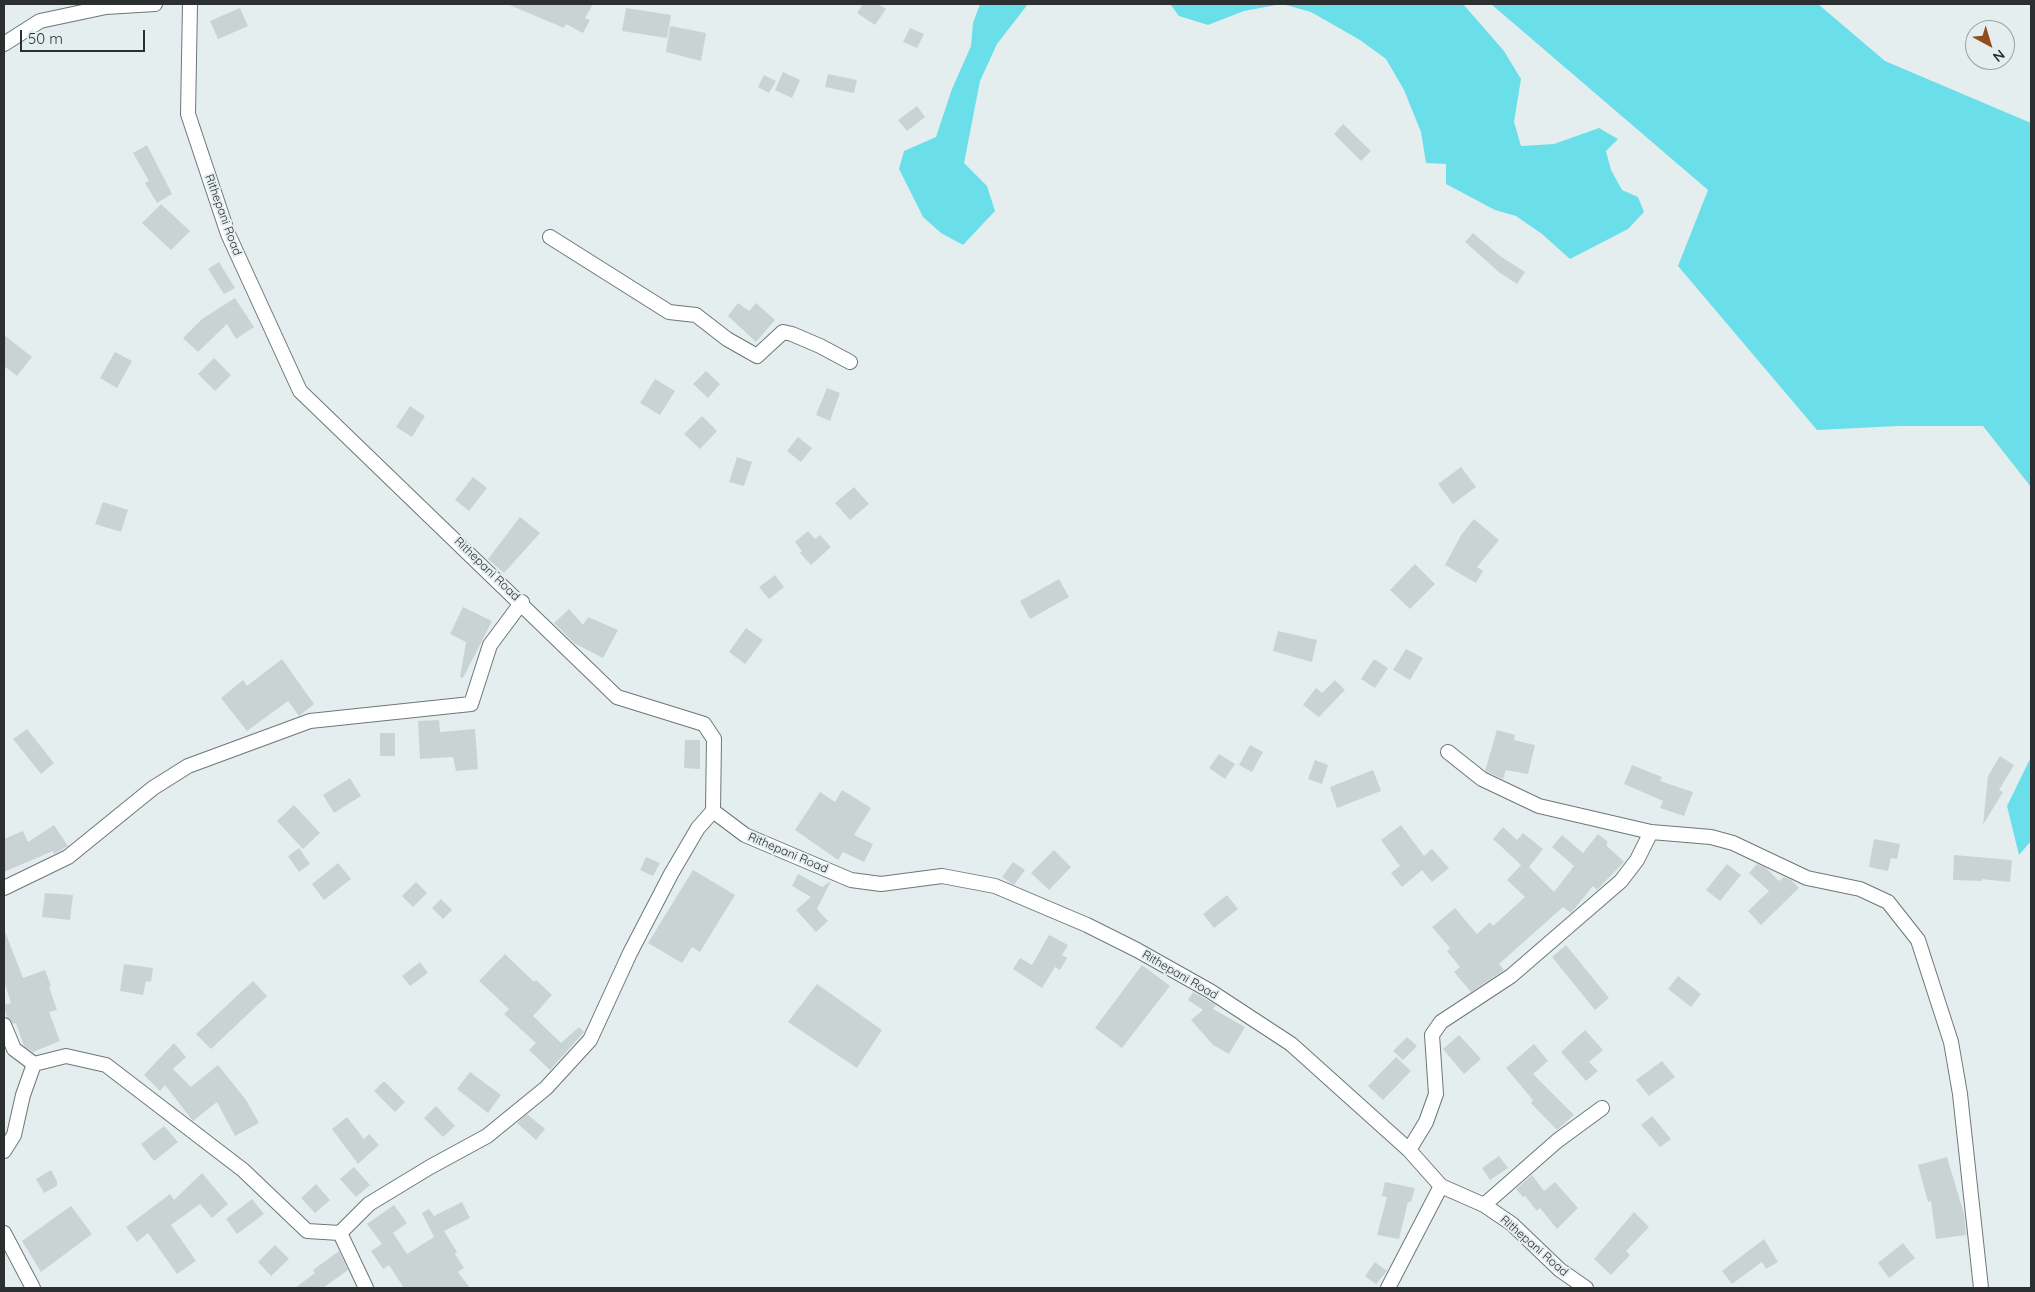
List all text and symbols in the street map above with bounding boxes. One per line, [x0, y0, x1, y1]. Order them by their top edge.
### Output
scale bar [22, 20, 148, 52]
north arrow [1965, 20, 2015, 70]
text: 50 m [28, 29, 63, 48]
text: N [1989, 46, 2008, 66]
street label: Rithepani Road [202, 172, 244, 258]
street label: Rithepani Road [451, 534, 523, 604]
street label: Rithepani Road [746, 830, 830, 876]
street label: Rithepani Road [1139, 947, 1221, 1003]
street label: Rithepani Road [1497, 1213, 1571, 1279]

